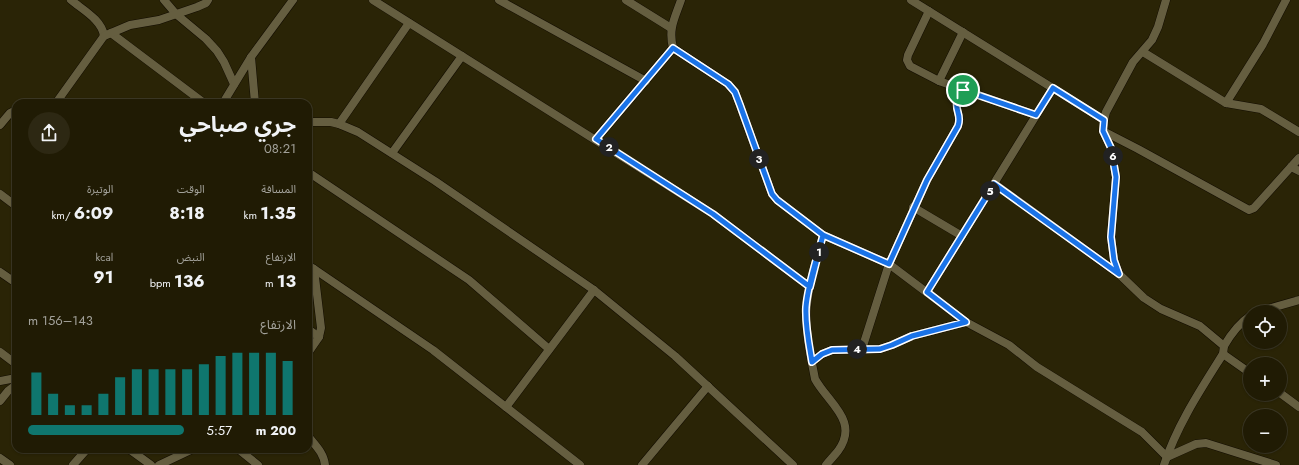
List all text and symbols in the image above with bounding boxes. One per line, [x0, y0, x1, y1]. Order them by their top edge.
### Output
pin [946, 73, 980, 107]
icon: arrive [952, 79, 974, 101]
text: جري صباحي [179, 108, 296, 140]
button: share [28, 112, 70, 154]
pin: 2 [599, 137, 619, 157]
text: 08:21 [264, 139, 296, 158]
text: 2 [605, 139, 613, 155]
pin: 6 [1103, 146, 1123, 166]
text: 6 [1109, 148, 1117, 164]
pin: 3 [749, 149, 769, 169]
text: 3 [756, 151, 762, 167]
text: الوتيرة [87, 181, 113, 197]
text: الوقت [177, 181, 205, 197]
text: المسافة [261, 181, 296, 197]
pin: 5 [980, 181, 1000, 201]
text: 5 [986, 183, 994, 199]
text: 6:09 [74, 201, 113, 225]
text: 8:18 [169, 201, 205, 225]
text: 1.35 [260, 201, 296, 225]
text: /km [51, 207, 74, 223]
text: km [244, 207, 260, 223]
pin: 1 [809, 242, 829, 262]
text: 1 [816, 244, 822, 260]
text: kcal [96, 249, 113, 265]
text: النبض [177, 249, 205, 265]
text: الارتفاع [266, 249, 296, 265]
text: 91 [93, 265, 113, 289]
text: 136 [174, 269, 205, 293]
text: 13 [277, 269, 296, 293]
text: bpm [150, 275, 174, 291]
text: m [265, 275, 277, 291]
map controls [1243, 305, 1287, 453]
button: locate [1243, 305, 1287, 349]
text: 143–156 m [28, 311, 93, 330]
text: الارتفاع [260, 315, 296, 334]
pin: 4 [847, 339, 867, 359]
text: 4 [853, 341, 861, 357]
button: + [1243, 357, 1287, 401]
button: − [1243, 409, 1287, 453]
text: 5:57 [207, 421, 232, 440]
text: 200 m [256, 421, 296, 440]

